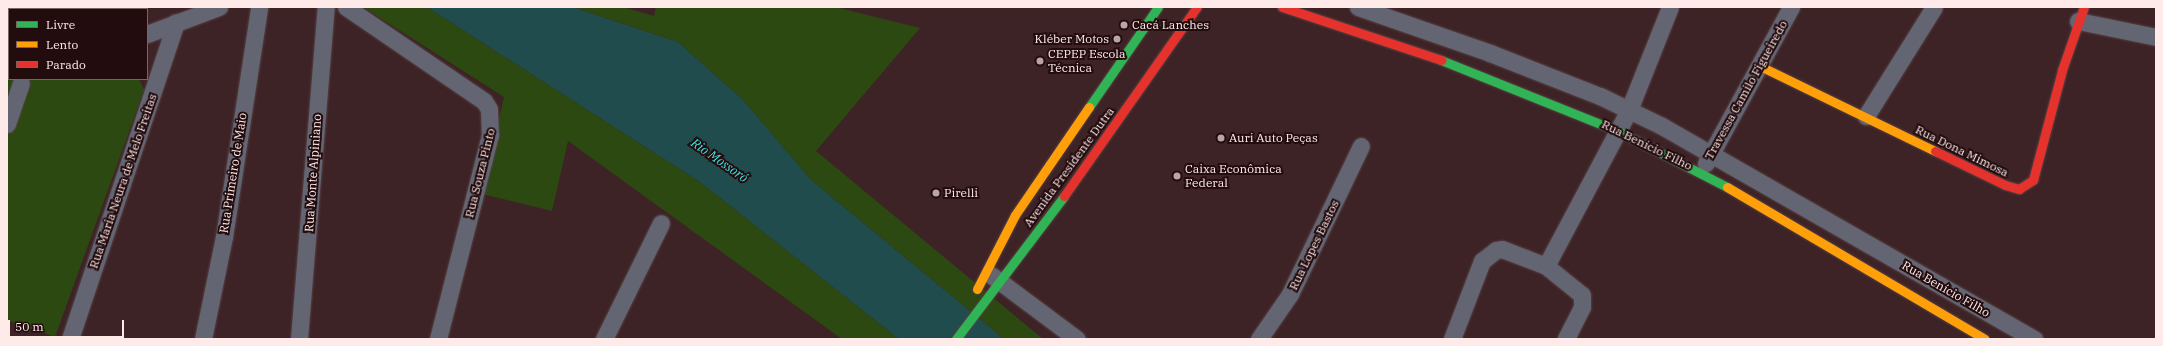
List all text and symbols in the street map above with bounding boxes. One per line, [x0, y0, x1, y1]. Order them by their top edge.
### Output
legend [8, 8, 148, 80]
text: Livre [46, 17, 75, 32]
place label: Cacá Lanches [1132, 18, 1209, 32]
street label: Travessa Camilo Figueiredo [1702, 18, 1790, 162]
marker: Cacá Lanches [1119, 20, 1129, 30]
place label: Kléber Motos [1035, 32, 1109, 46]
marker: Kléber Motos [1112, 34, 1122, 44]
text: Lento [46, 37, 78, 52]
place label: CEPEP Escola Técnica [1048, 47, 1125, 75]
marker: CEPEP Escola Técnica [1035, 56, 1045, 66]
text: Parado [46, 57, 86, 72]
street label: Rua Maria Neura de Melo Freitas [86, 92, 160, 270]
street label: Avenida Presidente Dutra [1021, 104, 1117, 230]
street label: Rua Primeiro de Maio [216, 112, 250, 234]
street label: Rua Monte Alpiniano [302, 113, 324, 233]
street label: Rua Benício Filho [1599, 117, 1695, 173]
street label: Rua Dona Mimosa [1913, 122, 2011, 180]
street label: Rua Souza Pinto [462, 127, 498, 219]
place label: Auri Auto Peças [1229, 131, 1318, 145]
marker: Auri Auto Peças [1216, 133, 1226, 143]
water label: Rio Mossoró [687, 136, 751, 186]
place label: Caixa Econômica Federal [1185, 162, 1282, 190]
marker: Caixa Econômica Federal [1172, 171, 1182, 181]
place label: Pirelli [944, 186, 978, 200]
marker: Pirelli [931, 188, 941, 198]
street label: Rua Lopes Bastos [1286, 198, 1342, 292]
street label: Rua Benício Filho [1900, 258, 1992, 320]
scale bar [10, 312, 126, 338]
text: 50 m [15, 319, 44, 334]

